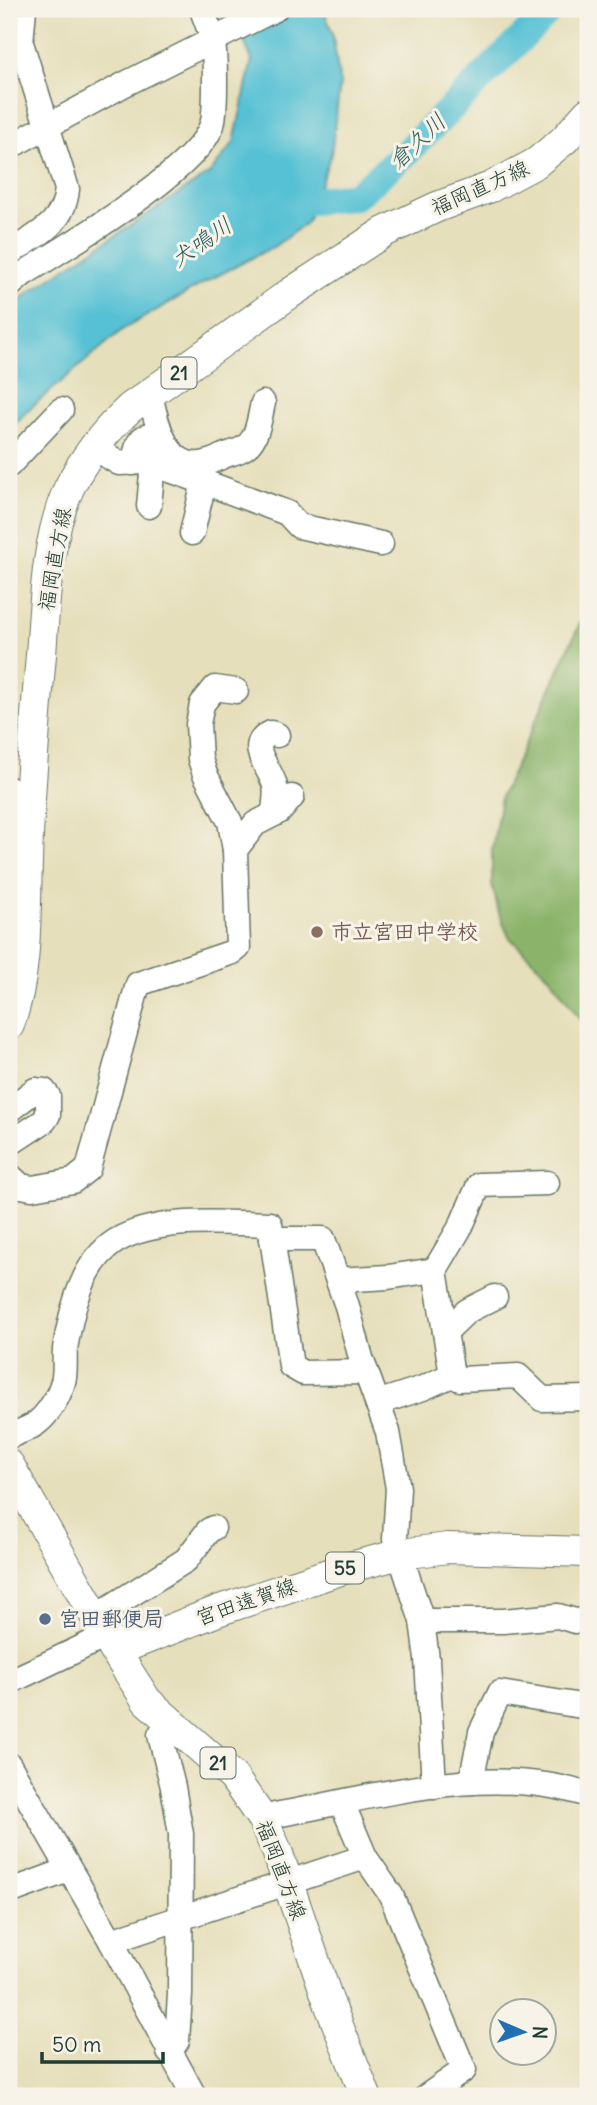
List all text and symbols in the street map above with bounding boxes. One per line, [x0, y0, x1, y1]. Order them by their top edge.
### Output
water label: 倉久川 [382, 107, 452, 175]
street label: 福岡直方線 [426, 154, 533, 221]
water label: 犬鳴川 [164, 210, 237, 273]
road number: 21 [162, 358, 196, 388]
street label: 福岡直方線 [32, 505, 77, 613]
place label: 市立宮田中学校 [331, 918, 478, 945]
marker: 市立宮田中学校 [309, 924, 325, 940]
road number: 55 [326, 1552, 364, 1584]
street label: 宮田遠賀線 [192, 1572, 300, 1631]
place label: 宮田郵便局 [59, 1605, 164, 1632]
marker: 宮田郵便局 [37, 1611, 53, 1627]
road number: 21 [200, 1748, 235, 1778]
street label: 福岡直方線 [250, 1816, 313, 1924]
north arrow [489, 1996, 558, 2066]
scale bar [42, 2021, 163, 2065]
text: N [528, 2026, 552, 2040]
text: 50 m [52, 2031, 101, 2058]

